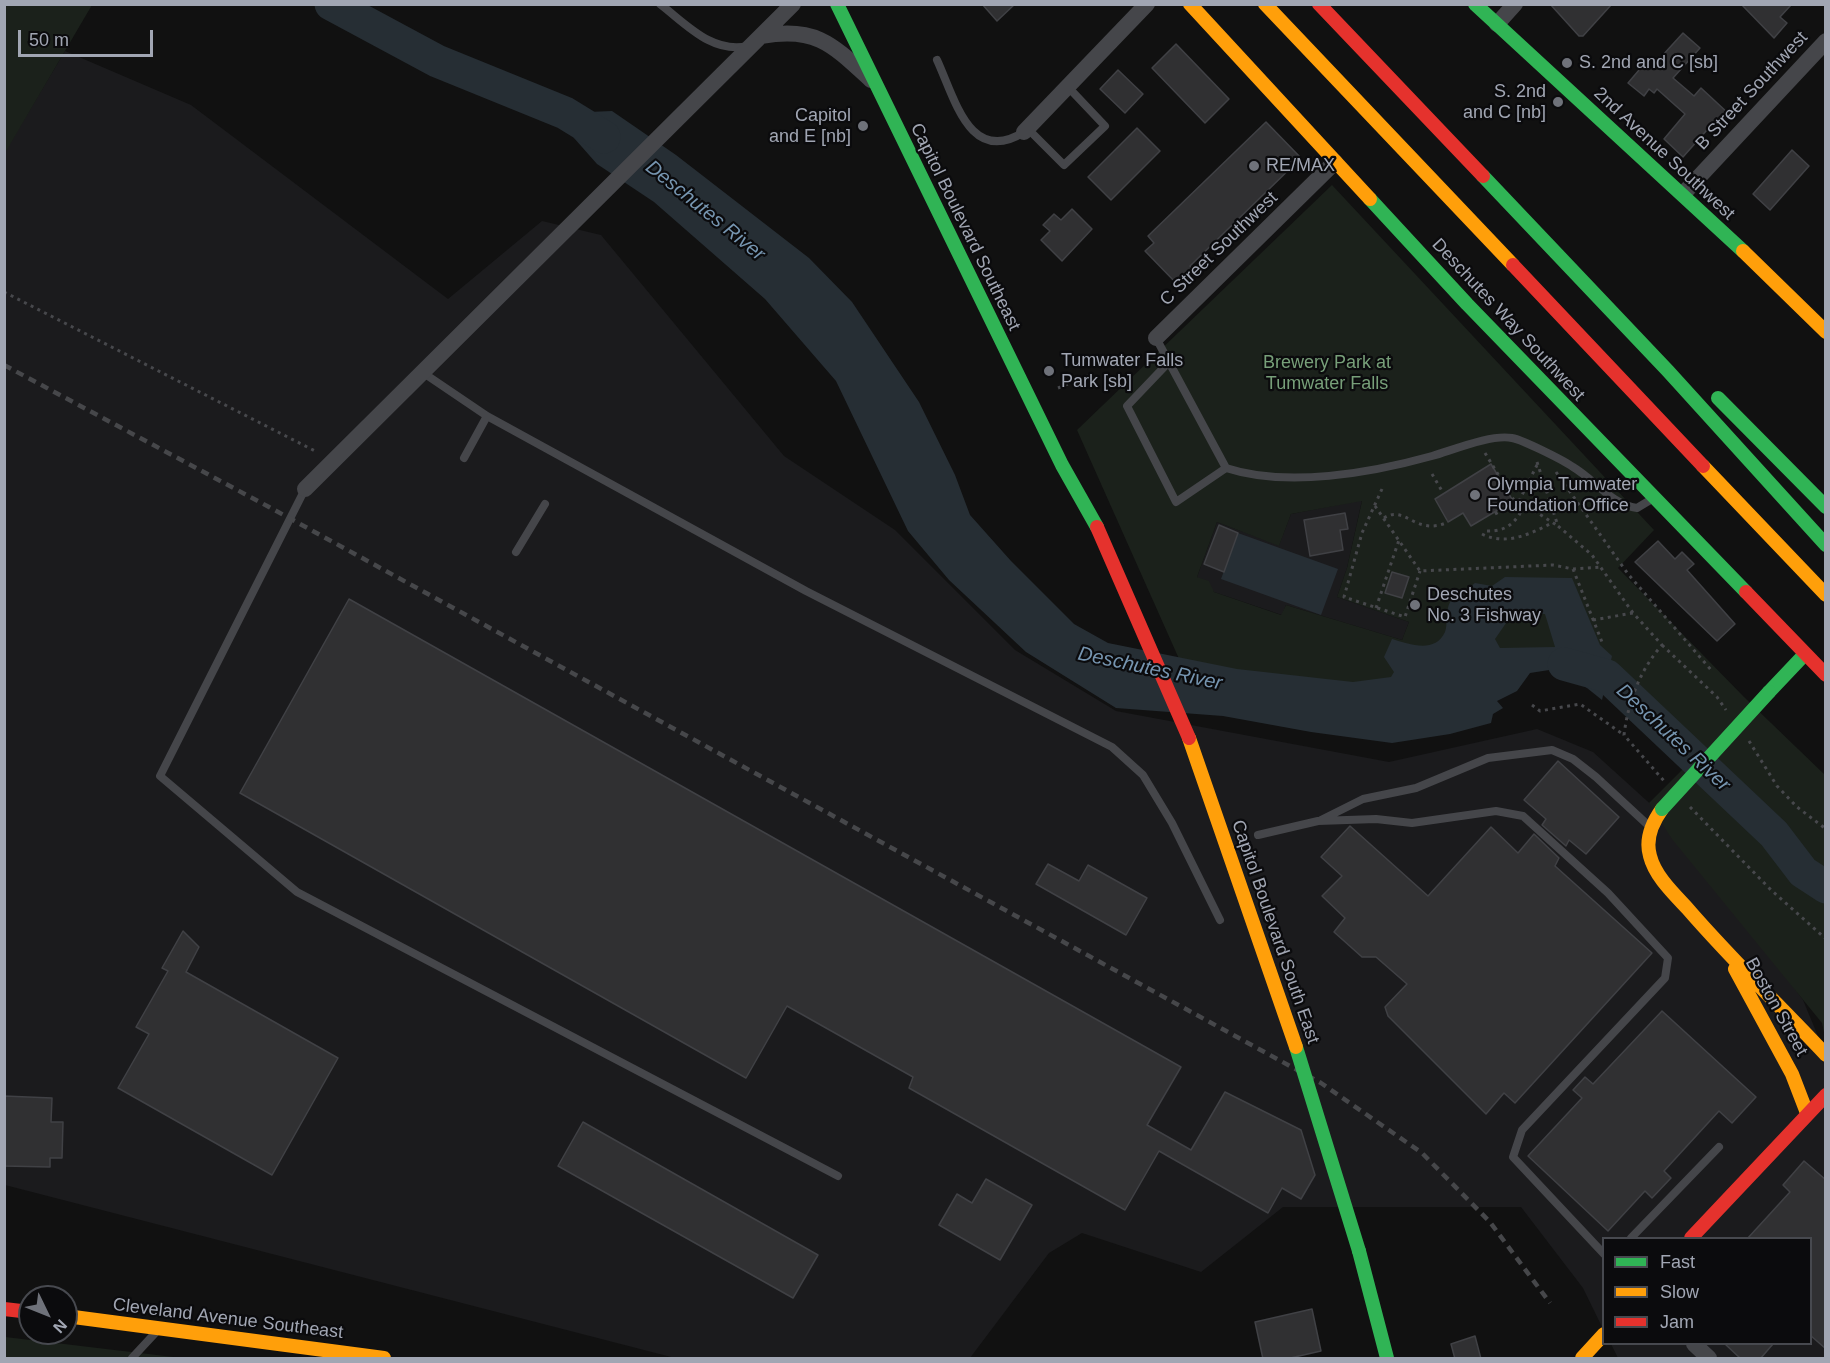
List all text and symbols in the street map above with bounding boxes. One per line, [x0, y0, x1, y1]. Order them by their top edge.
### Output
scale bar [21, 18, 156, 56]
street label: B Street Southwest [1692, 27, 1812, 155]
text: 50 m [29, 30, 69, 50]
place label: S. 2nd and C [sb] [1579, 52, 1718, 74]
marker: S. 2nd and C [sb] [1560, 56, 1574, 70]
place label: S. 2nd and C [nb] [1463, 81, 1546, 124]
street label: 2nd Avenue Southwest [1589, 83, 1739, 225]
marker: S. 2nd and C [nb] [1551, 95, 1565, 109]
place label: Capitol and E [nb] [769, 105, 851, 148]
marker: Capitol and E [nb] [856, 119, 870, 133]
street label: Capitol Boulevard Southeast [905, 120, 1025, 334]
place label: RE/MAX [1266, 155, 1335, 177]
water label: Deschutes River [640, 156, 770, 266]
marker: RE/MAX [1247, 159, 1261, 173]
street label: C Street Southwest [1156, 187, 1282, 311]
street label: Deschutes Way Southwest [1427, 234, 1589, 406]
place label: Tumwater Falls Park [sb] [1061, 350, 1183, 392]
park label: Brewery Park at Tumwater Falls [1263, 352, 1391, 394]
marker: Tumwater Falls Park [sb] [1042, 364, 1056, 378]
place label: Olympia Tumwater Foundation Office [1487, 474, 1637, 516]
marker: Olympia Tumwater Foundation Office [1468, 488, 1482, 502]
place label: Deschutes No. 3 Fishway [1427, 584, 1541, 626]
marker: Deschutes No. 3 Fishway [1408, 598, 1422, 612]
water label: Deschutes River [1076, 642, 1224, 696]
water label: Deschutes River [1611, 679, 1735, 797]
street label: Capitol Boulevard South East [1227, 817, 1323, 1047]
street label: Boston Street [1740, 954, 1812, 1060]
legend [1602, 1237, 1812, 1345]
text: Fast [1660, 1252, 1695, 1272]
text: Slow [1660, 1282, 1699, 1302]
north arrow [18, 1285, 78, 1345]
street label: Cleveland Avenue Southeast [112, 1294, 344, 1344]
text: Jam [1660, 1312, 1694, 1332]
text: N [50, 1316, 70, 1336]

